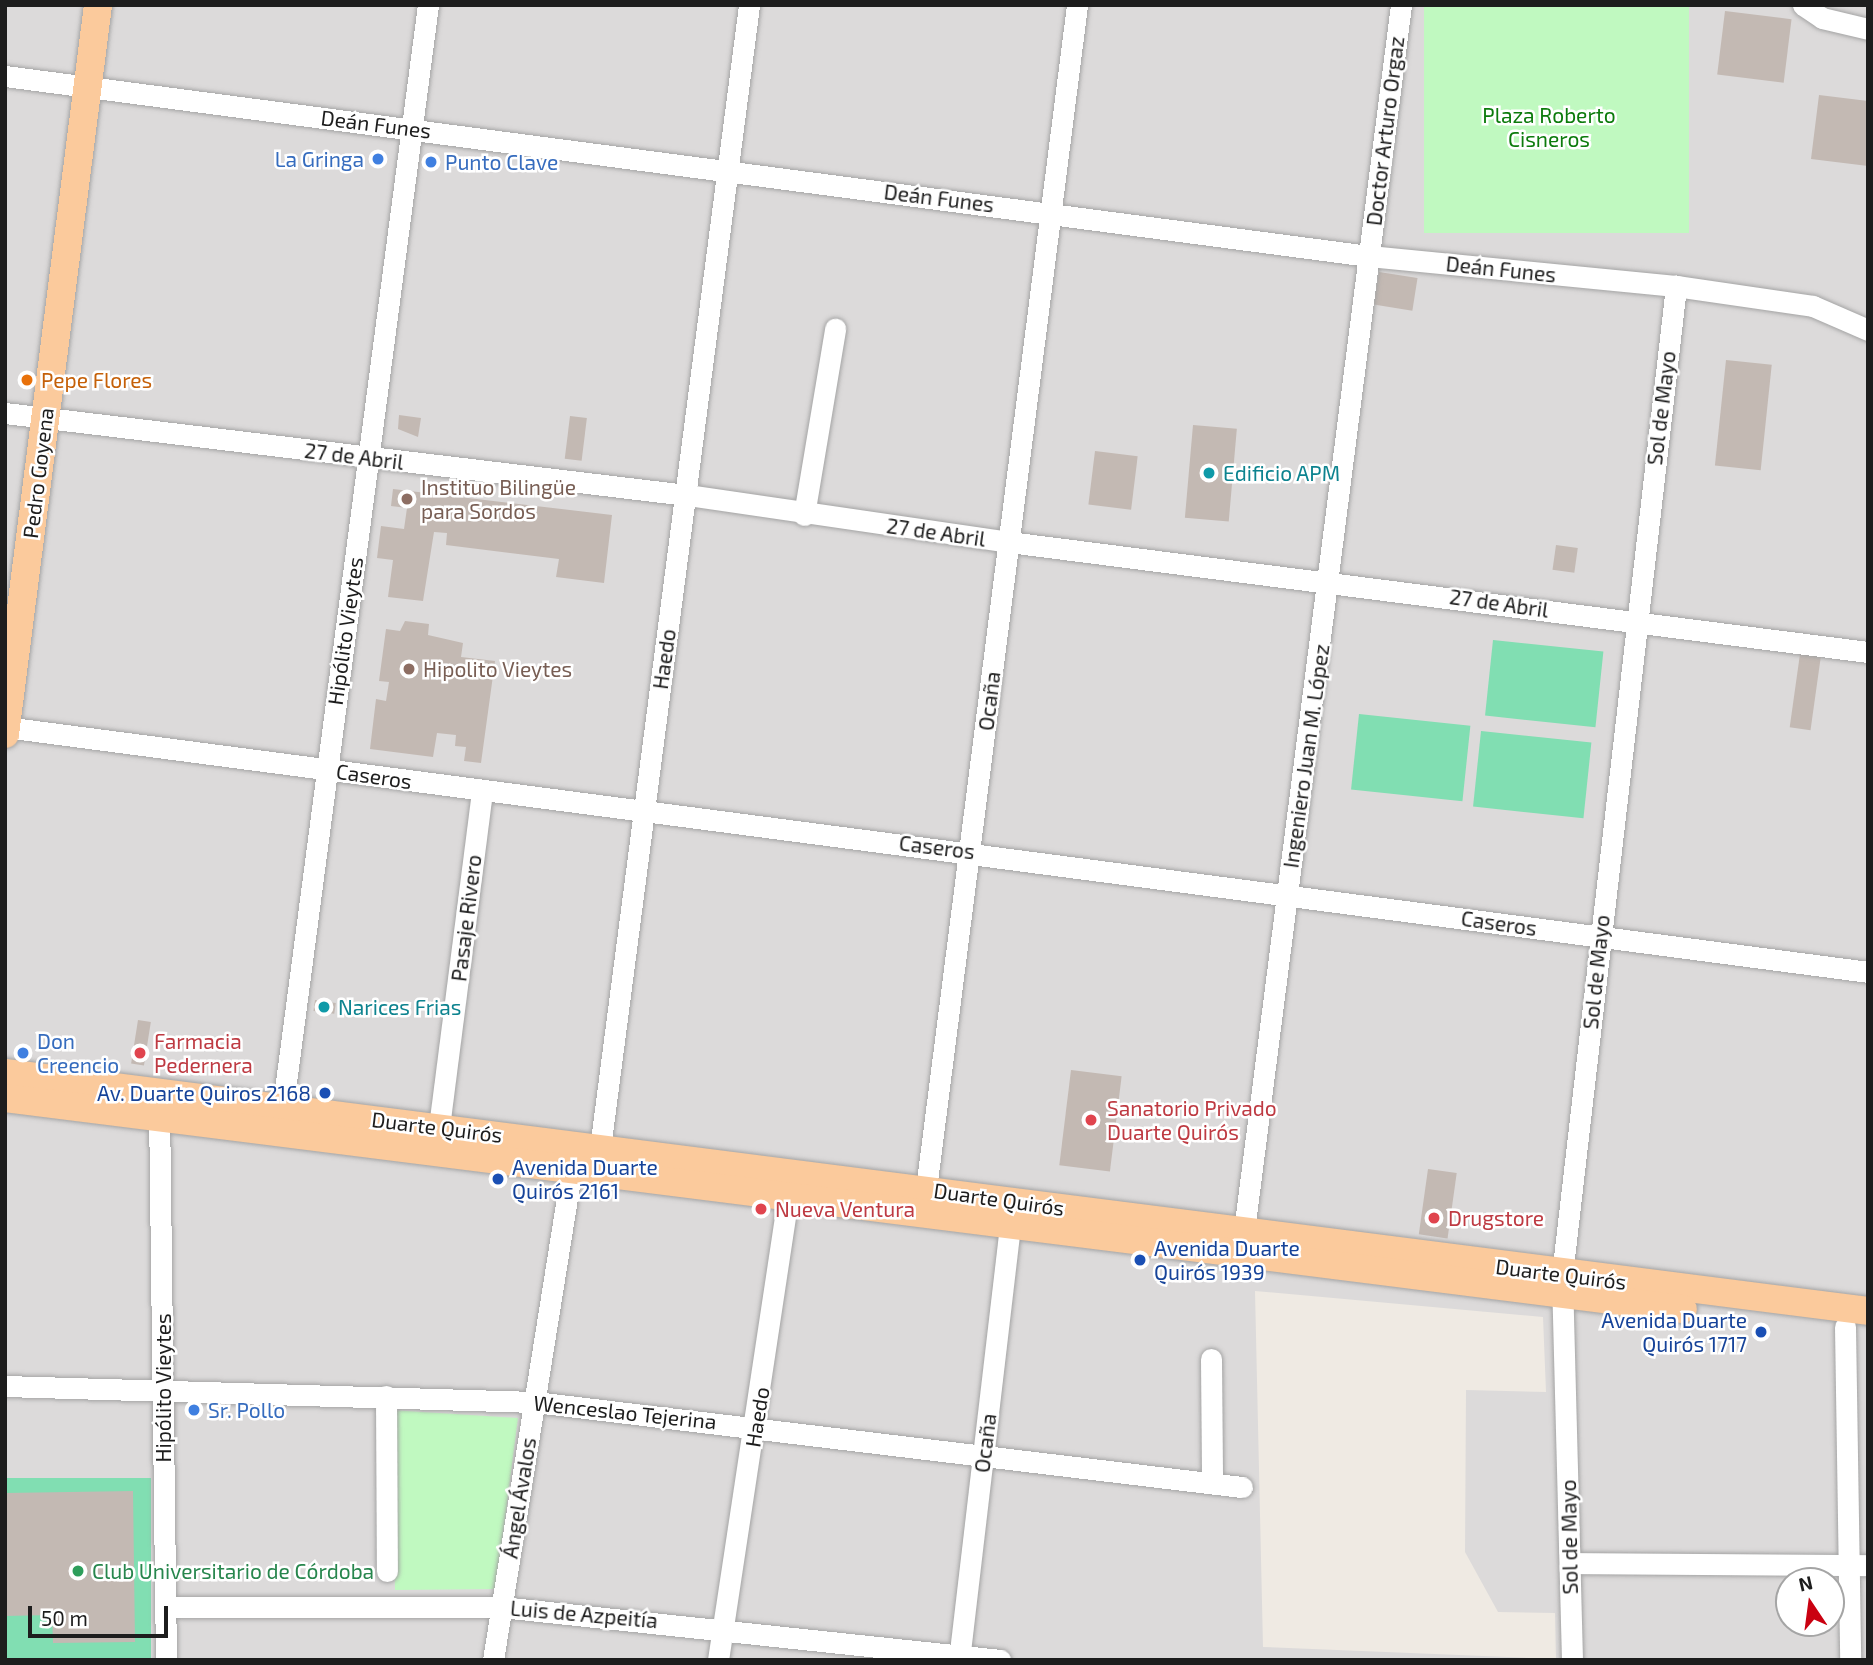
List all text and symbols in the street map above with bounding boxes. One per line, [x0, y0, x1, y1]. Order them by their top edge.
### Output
street label: Doctor Arturo Orgaz [1361, 34, 1409, 228]
park label: Plaza Roberto Cisneros [1482, 102, 1616, 152]
street label: Deán Funes [320, 105, 432, 143]
place label: La Gringa [275, 146, 364, 172]
place label: Punto Clave [445, 149, 558, 175]
marker: La Gringa [370, 151, 386, 167]
marker: Punto Clave [423, 154, 439, 170]
street label: Deán Funes [883, 179, 995, 217]
street label: Deán Funes [1445, 251, 1557, 287]
street label: Sol de Mayo [1641, 349, 1681, 467]
place label: Pepe Flores [41, 367, 152, 393]
marker: Pepe Flores [19, 372, 35, 388]
street label: Pedro Goyena [17, 406, 59, 540]
street label: 27 de Abril [303, 437, 405, 475]
place label: Edificio APM [1223, 460, 1341, 486]
marker: Edificio APM [1201, 465, 1217, 481]
place label: Instituo Bilingüe para Sordos [421, 474, 576, 524]
marker: Instituo Bilingüe para Sordos [399, 491, 415, 507]
street label: 27 de Abril [885, 513, 987, 551]
street label: Hipólito Vieytes [322, 555, 368, 707]
street label: 27 de Abril [1448, 584, 1550, 622]
street label: Haedo [647, 627, 681, 691]
street label: Ingeniero Juan M. López [1278, 642, 1334, 870]
place label: Hipolito Vieytes [423, 656, 573, 682]
marker: Hipolito Vieytes [401, 661, 417, 677]
street label: Ocaña [973, 670, 1005, 732]
street label: Caseros [335, 758, 413, 794]
street label: Caseros [898, 830, 976, 864]
street label: Pasaje Rivero [446, 853, 486, 983]
street label: Caseros [1460, 905, 1538, 941]
street label: Sol de Mayo [1577, 913, 1615, 1031]
place label: Narices Frias [338, 994, 461, 1020]
marker: Narices Frias [316, 999, 332, 1015]
place label: Don Creencio [37, 1028, 119, 1078]
place label: Farmacia Pedernera [154, 1028, 253, 1078]
marker: Don Creencio [15, 1045, 31, 1061]
marker: Farmacia Pedernera [132, 1045, 148, 1061]
place label: Av. Duarte Quiros 2168 [97, 1080, 311, 1106]
marker: Av. Duarte Quiros 2168 [317, 1085, 333, 1101]
place label: Sanatorio Privado Duarte Quirós [1107, 1095, 1277, 1145]
street label: Duarte Quirós [370, 1106, 504, 1148]
marker: Sanatorio Privado Duarte Quirós [1081, 1110, 1101, 1130]
place label: Avenida Duarte Quirós 2161 [512, 1154, 658, 1204]
marker: Avenida Duarte Quirós 2161 [490, 1171, 506, 1187]
street label: Duarte Quirós [932, 1177, 1066, 1221]
place label: Nueva Ventura [775, 1196, 916, 1222]
marker: Nueva Ventura [753, 1201, 769, 1217]
place label: Drugstore [1448, 1205, 1544, 1231]
marker: Drugstore [1426, 1210, 1442, 1226]
place label: Avenida Duarte Quirós 1939 [1154, 1235, 1300, 1285]
marker: Avenida Duarte Quirós 1939 [1132, 1252, 1148, 1268]
street label: Duarte Quirós [1494, 1253, 1628, 1295]
place label: Avenida Duarte Quirós 1717 [1601, 1307, 1747, 1357]
street label: Hipólito Vieytes [150, 1313, 176, 1463]
marker: Avenida Duarte Quirós 1717 [1753, 1324, 1769, 1340]
street label: Haedo [740, 1385, 774, 1449]
street label: Wenceslao Tejerina [532, 1390, 718, 1434]
place label: Sr. Pollo [208, 1397, 285, 1423]
marker: Sr. Pollo [186, 1402, 202, 1418]
street label: Ocaña [969, 1412, 1001, 1474]
street label: Ángel Ávalos [497, 1435, 541, 1561]
street label: Sol de Mayo [1555, 1479, 1583, 1595]
place label: Club Universitario de Córdoba [92, 1558, 374, 1584]
marker: Club Universitario de Córdoba [70, 1563, 86, 1579]
north arrow [1775, 1567, 1845, 1637]
text: N [1796, 1570, 1815, 1596]
scale bar [32, 1592, 172, 1636]
street label: Luis de Azpeitía [509, 1595, 659, 1633]
text: 50 m [41, 1605, 88, 1630]

